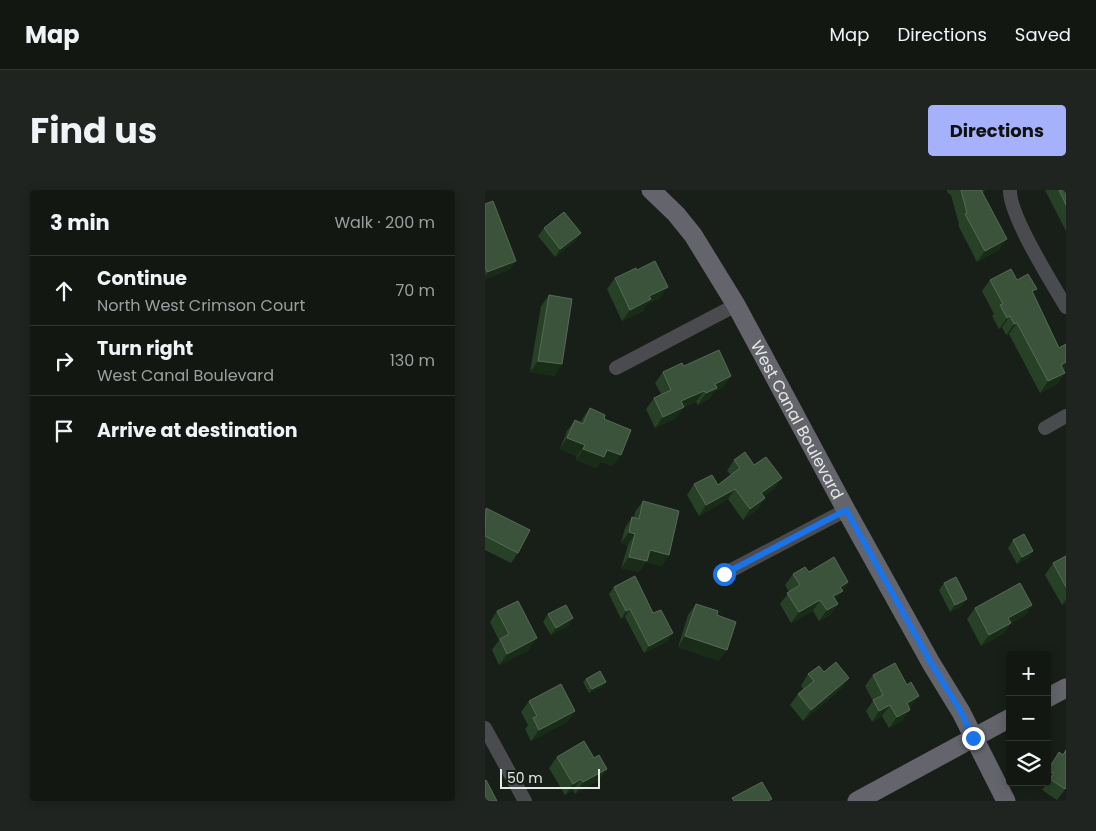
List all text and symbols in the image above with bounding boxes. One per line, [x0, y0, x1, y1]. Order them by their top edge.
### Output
text: Map [25, 18, 80, 51]
text: Map [830, 22, 869, 47]
text: Directions [897, 22, 987, 47]
text: Saved [1015, 22, 1071, 47]
button: Directions [928, 105, 1066, 156]
text: Find us [30, 106, 157, 155]
text: 3 min [50, 208, 110, 237]
text: Walk · 200 m [334, 211, 435, 234]
text: Continue [97, 265, 187, 292]
icon: ahead [50, 277, 78, 305]
text: 70 m [395, 279, 435, 302]
text: North West Crimson Court [97, 294, 305, 317]
text: Turn right [97, 335, 193, 362]
street label: West Canal Boulevard [746, 336, 850, 503]
icon: right [50, 347, 78, 375]
text: 130 m [390, 349, 435, 372]
text: West Canal Boulevard [97, 364, 274, 387]
icon: arrive [50, 417, 78, 445]
text: Arrive at destination [97, 417, 298, 444]
route start [713, 563, 736, 586]
map controls [1006, 651, 1051, 786]
button: + [1006, 651, 1051, 696]
button: − [1006, 696, 1051, 741]
route end [962, 727, 985, 750]
button: layers [1006, 741, 1051, 786]
scale bar [500, 766, 600, 789]
text: 50 m [507, 768, 543, 788]

